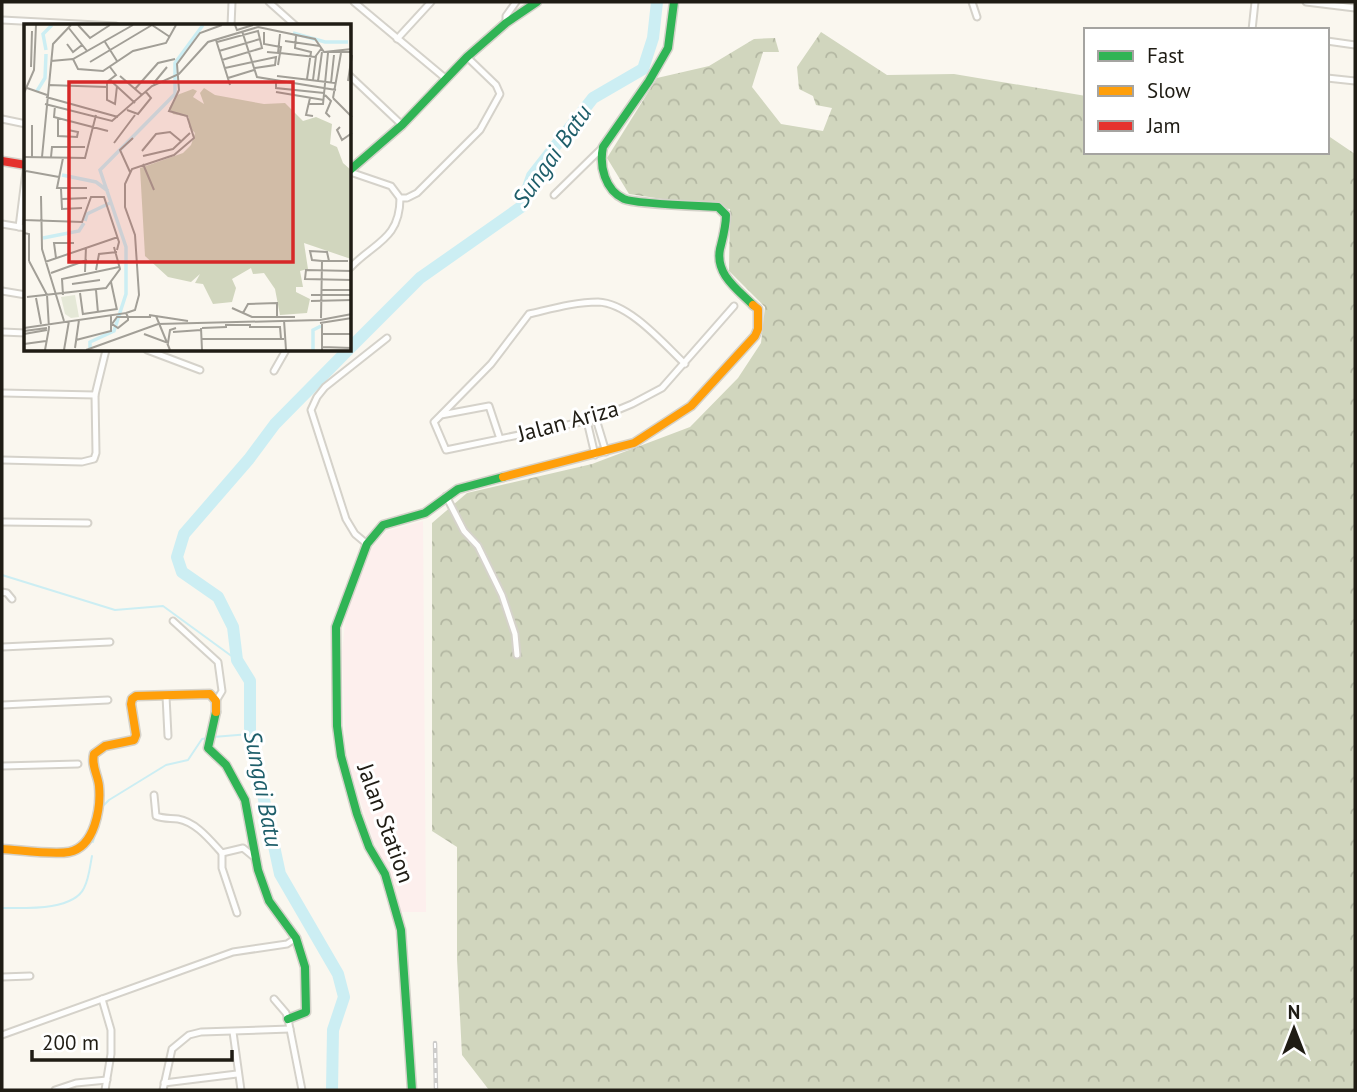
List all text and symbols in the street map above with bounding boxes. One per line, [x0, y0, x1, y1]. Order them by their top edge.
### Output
inset map [24, 24, 352, 352]
legend [1084, 28, 1329, 154]
text: Fast [1147, 42, 1184, 69]
text: Slow [1147, 77, 1191, 104]
water label: Sungai Batu [505, 98, 598, 213]
text: Jam [1146, 112, 1181, 139]
street label: Jalan Ariza [513, 393, 622, 448]
water label: Sungai Batu [237, 728, 290, 850]
street label: Jalan Station [351, 758, 422, 887]
north arrow [1259, 994, 1329, 1064]
text: N [1288, 1000, 1300, 1024]
scale bar [32, 1018, 231, 1062]
text: 200 m [42, 1029, 99, 1056]

